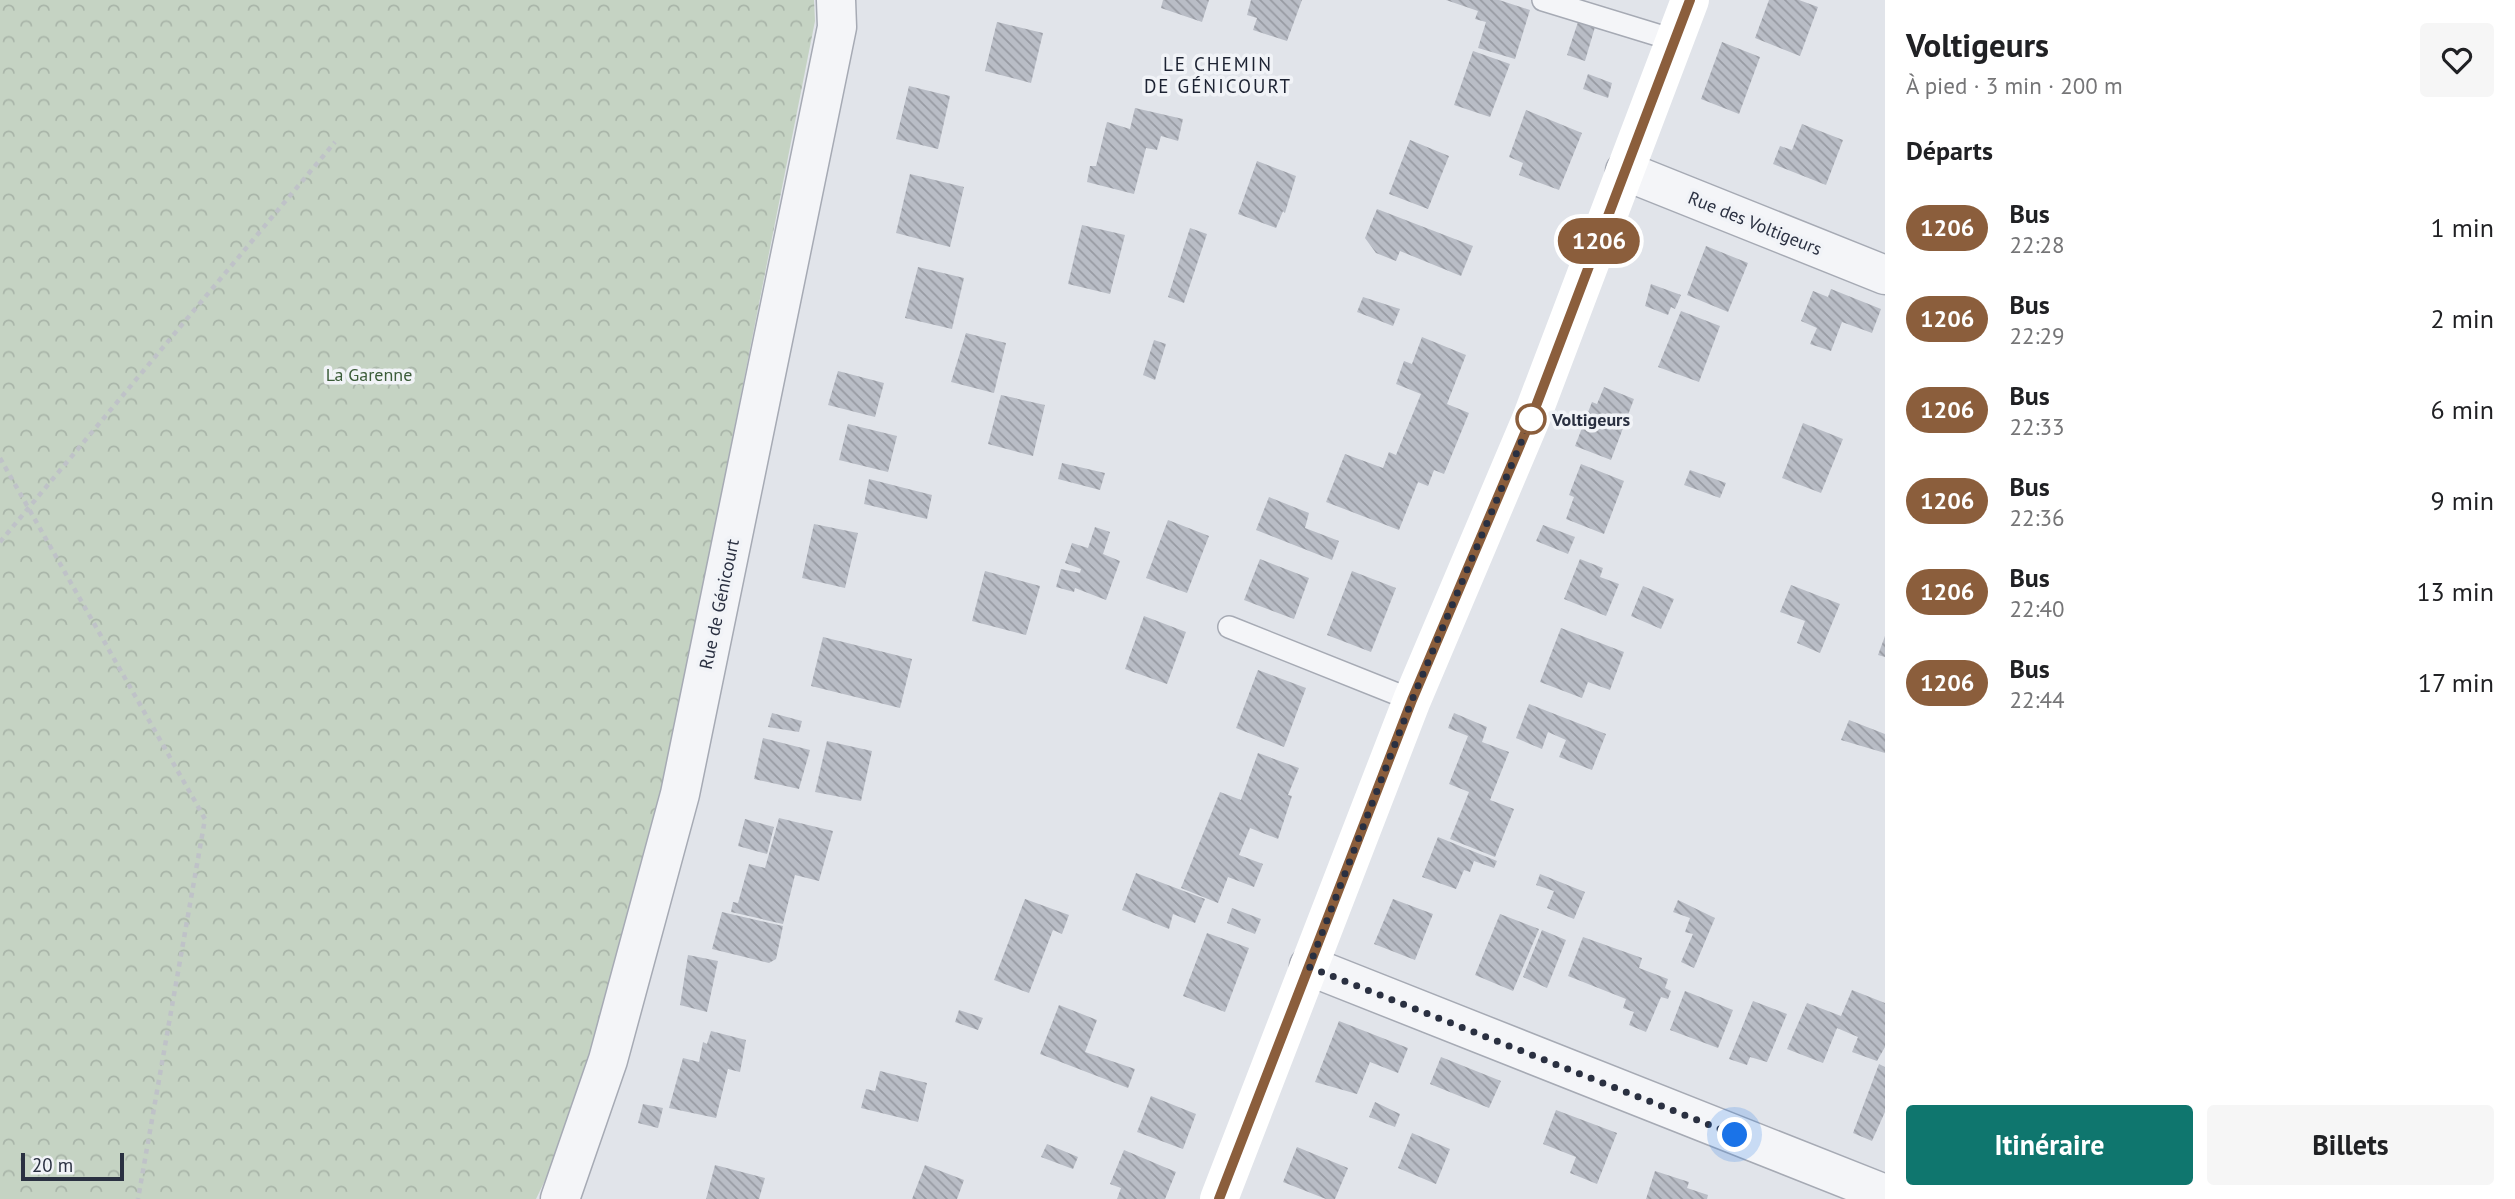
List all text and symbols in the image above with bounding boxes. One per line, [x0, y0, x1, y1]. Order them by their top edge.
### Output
text: Voltigeurs [1906, 23, 2049, 66]
button: heart [2420, 23, 2494, 97]
district label: LE CHEMIN DE GÉNICOURT [1144, 52, 1292, 98]
text: À pied · 3 min · 200 m [1906, 71, 2123, 100]
text: Départs [1906, 134, 1993, 167]
street label: Rue des Voltigeurs [1685, 186, 1825, 260]
text: Bus [2009, 197, 2050, 230]
text: 1 min [2431, 211, 2494, 244]
text: 1206 [1920, 212, 1974, 243]
line badge: 1206 [1550, 218, 1648, 264]
text: 1206 [1572, 225, 1626, 256]
text: 22:28 [2009, 230, 2065, 259]
text: Bus [2009, 288, 2050, 321]
text: 2 min [2431, 302, 2494, 335]
text: 1206 [1920, 303, 1974, 334]
text: 22:29 [2009, 321, 2065, 350]
park label: La Garenne [326, 363, 412, 386]
text: Bus [2009, 379, 2050, 412]
text: 6 min [2431, 393, 2494, 426]
text: 1206 [1920, 394, 1974, 425]
marker: Voltigeurs [1516, 404, 1546, 434]
place label: Voltigeurs [1551, 408, 1630, 431]
text: 22:33 [2009, 412, 2065, 441]
text: Bus [2009, 470, 2050, 503]
text: 9 min [2431, 484, 2494, 517]
text: 1206 [1920, 485, 1974, 516]
text: 22:36 [2009, 503, 2065, 532]
street label: Rue de Génicourt [694, 537, 744, 671]
text: Bus [2009, 561, 2050, 594]
text: 13 min [2416, 575, 2494, 608]
text: 1206 [1920, 576, 1974, 607]
text: 22:40 [2009, 594, 2065, 623]
text: Bus [2009, 652, 2050, 685]
text: 17 min [2418, 666, 2494, 699]
text: 1206 [1920, 667, 1974, 698]
text: 22:44 [2009, 685, 2065, 714]
button: Itinéraire [1906, 1105, 2193, 1185]
button: Billets [2207, 1105, 2494, 1185]
your location [1717, 1117, 1752, 1152]
scale bar [21, 1150, 124, 1182]
text: 20 m [32, 1153, 73, 1177]

